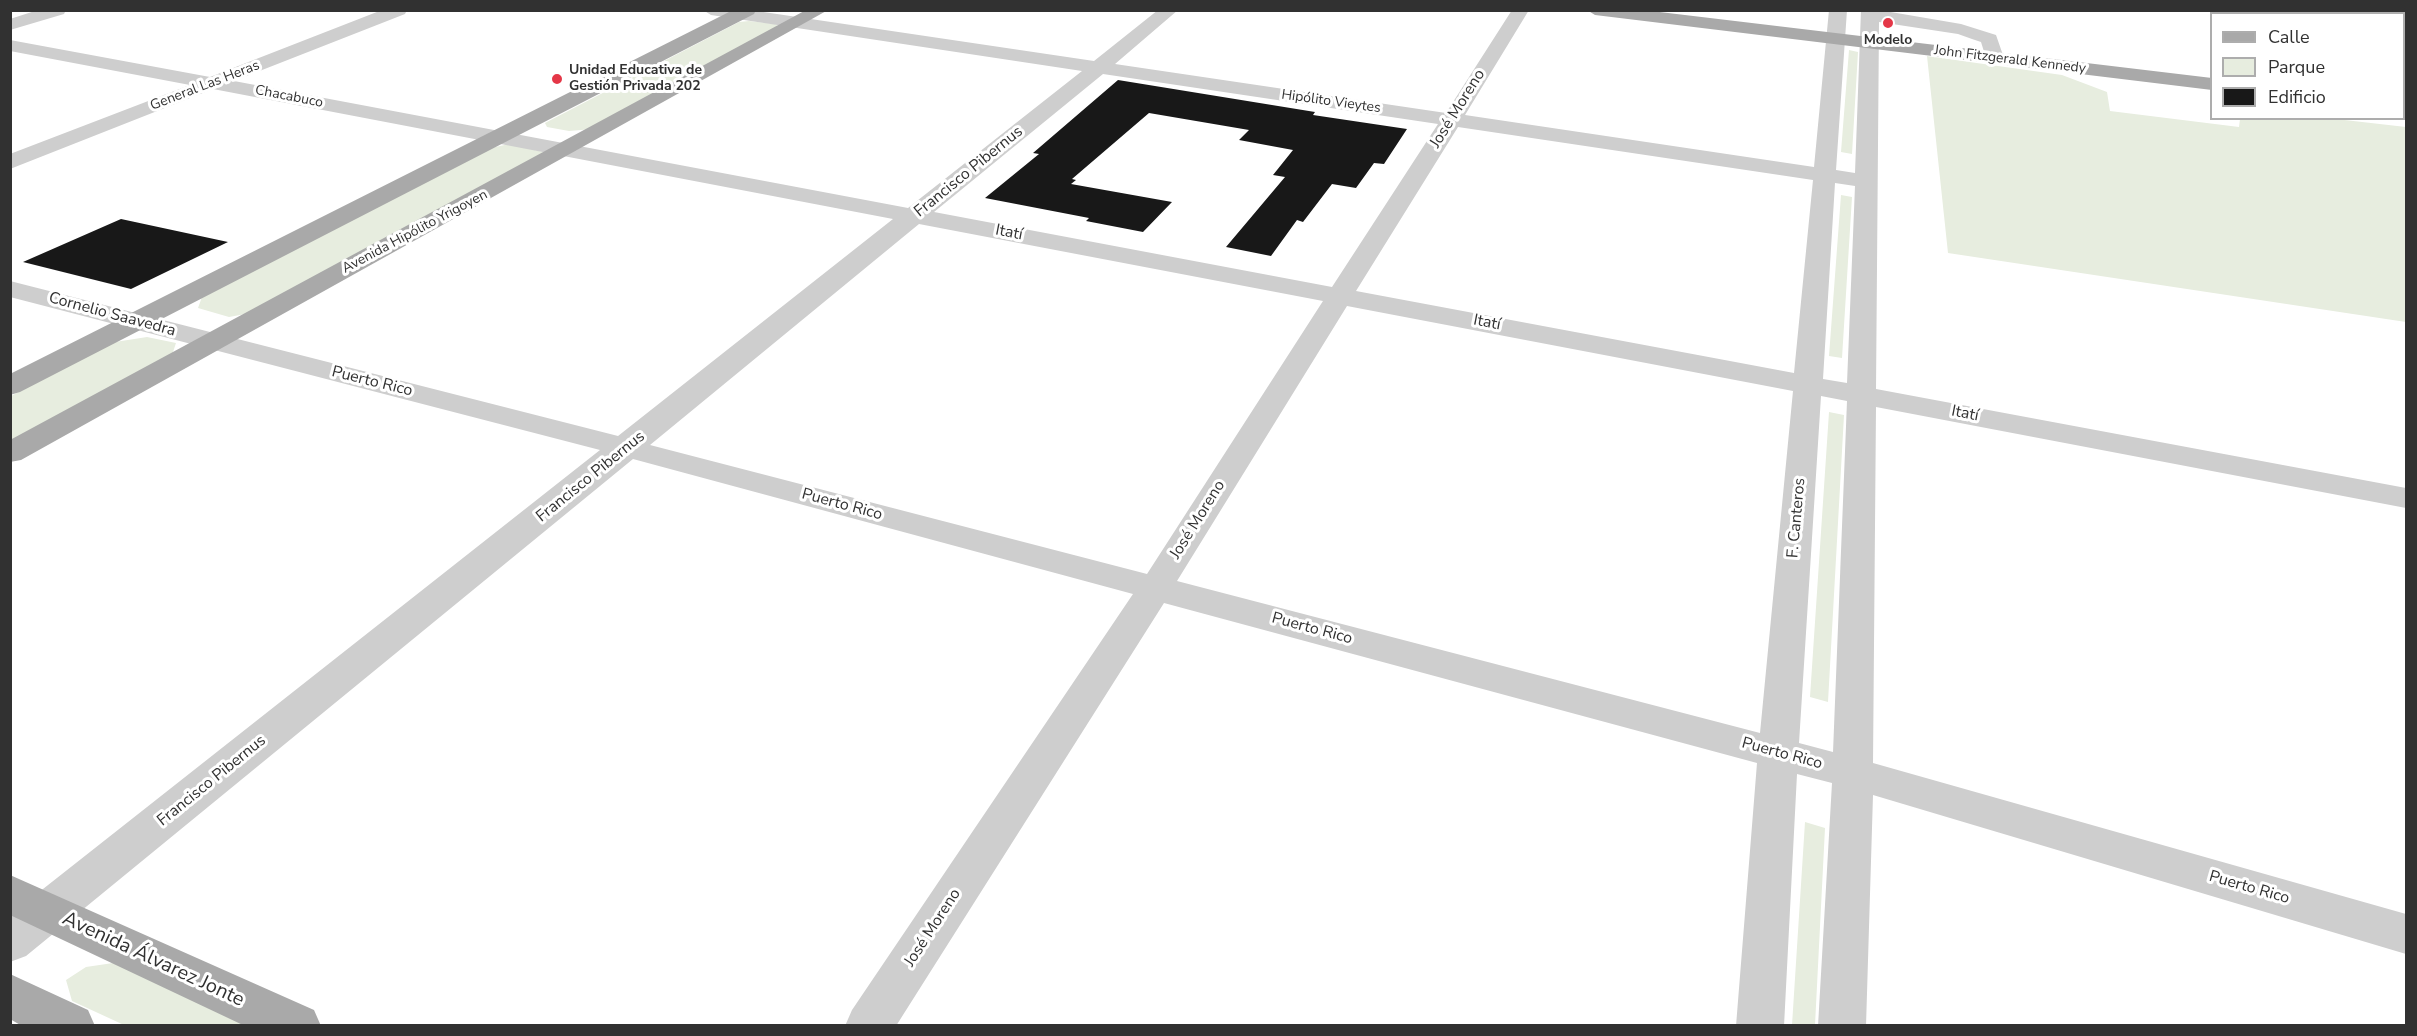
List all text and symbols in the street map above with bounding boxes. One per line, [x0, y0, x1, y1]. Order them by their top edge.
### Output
legend [2210, 12, 2405, 120]
marker: Modelo [1881, 16, 1895, 30]
text: Calle [2268, 25, 2310, 49]
place label: Modelo [1864, 33, 1912, 49]
street label: John Fitzgerald Kennedy [1933, 42, 2087, 78]
text: Parque [2268, 55, 2325, 79]
street label: General Las Heras [148, 57, 262, 115]
place label: Unidad Educativa de Gestión Privada 202 [569, 63, 702, 96]
street label: José Moreno [1426, 66, 1490, 152]
marker: Unidad Educativa de Gestión Privada 202 [550, 72, 564, 86]
street label: Chacabuco [254, 82, 324, 112]
text: Edificio [2268, 85, 2326, 109]
street label: Hipólito Vieytes [1280, 87, 1382, 117]
street label: Francisco Pibernus [911, 122, 1027, 222]
street label: Avenida Hipólito Yrigoyen [339, 187, 491, 277]
street label: Itatí [994, 221, 1024, 245]
street label: Cornelio Saavedra [46, 289, 178, 341]
street label: Itatí [1472, 311, 1502, 335]
street label: Puerto Rico [330, 363, 414, 401]
street label: Itatí [1950, 402, 1980, 426]
street label: Francisco Pibernus [533, 427, 649, 527]
street label: José Moreno [1166, 477, 1230, 563]
street label: F. Canteros [1784, 477, 1810, 559]
street label: Puerto Rico [800, 485, 884, 525]
street label: Puerto Rico [1270, 609, 1354, 649]
street label: Francisco Pibernus [154, 731, 270, 831]
street label: Puerto Rico [1740, 734, 1824, 774]
street label: Puerto Rico [2207, 867, 2291, 909]
street label: José Moreno [901, 885, 965, 971]
street label: Avenida Álvarez Jonte [58, 907, 248, 1013]

